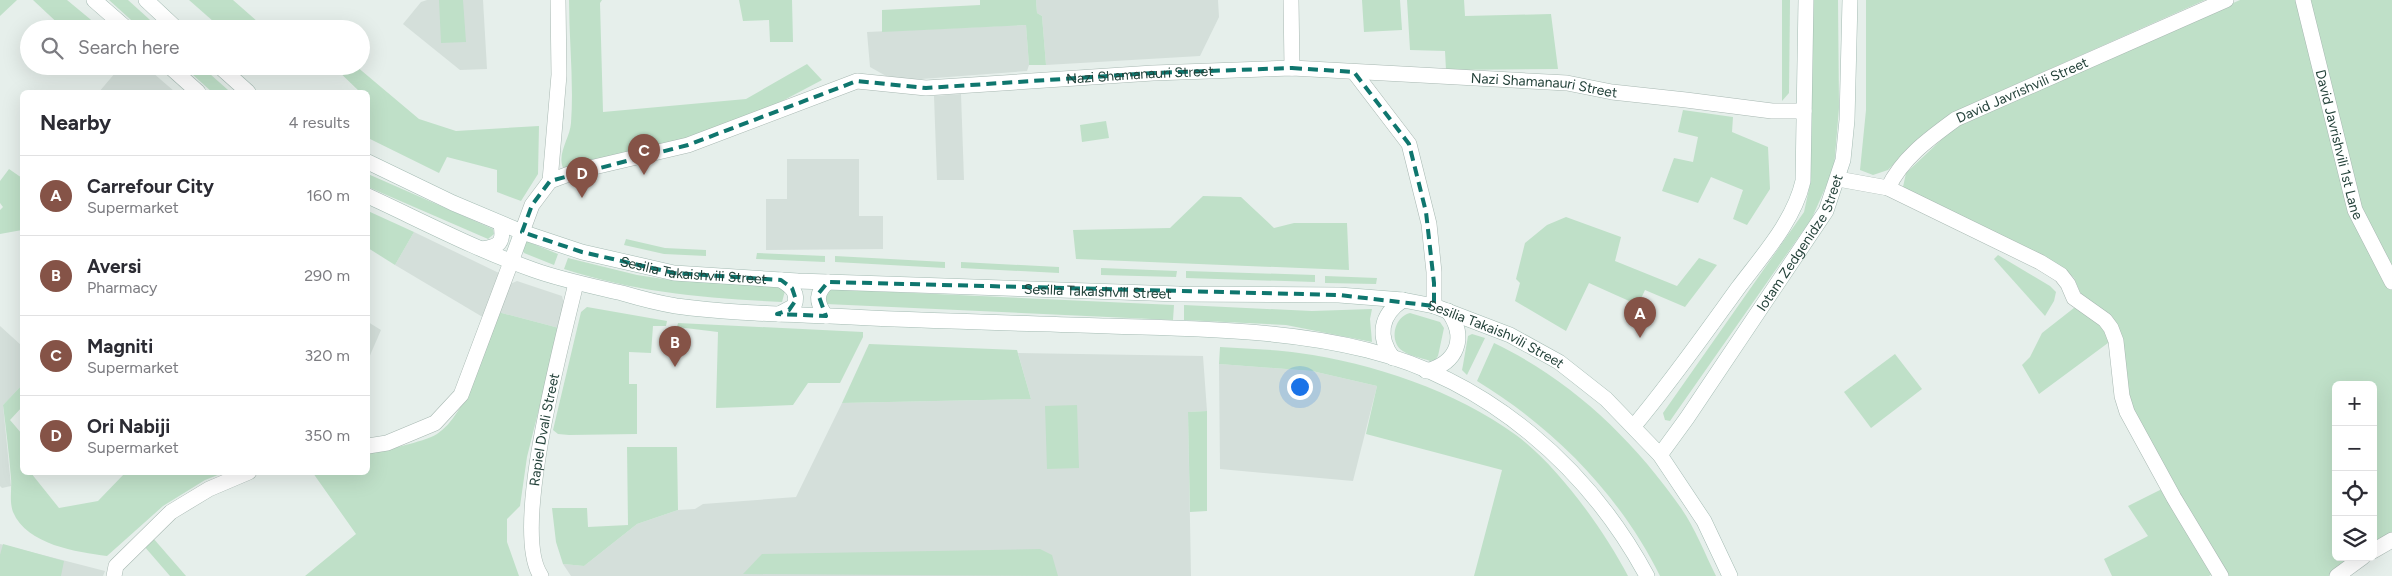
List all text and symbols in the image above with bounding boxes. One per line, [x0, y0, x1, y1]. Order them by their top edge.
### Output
search box [20, 20, 370, 75]
icon: search [38, 34, 66, 62]
text: Search here [78, 36, 180, 59]
street label: David Javrishvili Street [1954, 54, 2091, 127]
street label: Nazi Shamanauri Street [1066, 63, 1214, 88]
street label: David Javrishvili 1st Lane [2312, 68, 2367, 223]
street label: Nazi Shamanauri Street [1470, 70, 1618, 102]
text: Nearby [40, 110, 111, 135]
text: 4 results [289, 113, 350, 132]
pin: C [628, 134, 660, 175]
pin: D [566, 157, 598, 198]
street label: Iotam Zedgenidze Street [1753, 172, 1847, 315]
text: Carrefour City [87, 175, 214, 198]
text: A [50, 186, 62, 205]
text: 160 m [307, 186, 350, 205]
text: Supermarket [87, 198, 179, 217]
street label: Sesilia Takaishvili Street [619, 253, 767, 288]
text: Aversi [87, 255, 142, 278]
text: B [51, 266, 61, 285]
text: 290 m [304, 266, 350, 285]
text: Pharmacy [87, 278, 157, 297]
street label: Sesilia Takaishvili Street [1024, 281, 1172, 303]
street label: Sesilia Takaishvili Street [1426, 297, 1568, 372]
pin: A [1624, 297, 1656, 338]
pin: B [659, 326, 691, 367]
text: Magniti [87, 335, 153, 358]
text: C [50, 346, 62, 365]
text: 320 m [305, 346, 350, 365]
text: Supermarket [87, 358, 179, 377]
street label: Rapiel Dvali Street [526, 371, 563, 487]
your location [1287, 374, 1313, 400]
map controls [2332, 381, 2377, 561]
button: + [2332, 381, 2377, 426]
text: Ori Nabiji [87, 415, 170, 438]
text: D [50, 426, 62, 445]
text: 350 m [304, 426, 350, 445]
button: − [2332, 426, 2377, 471]
text: Supermarket [87, 438, 179, 457]
button: locate [2332, 471, 2377, 516]
button: layers [2332, 516, 2377, 561]

